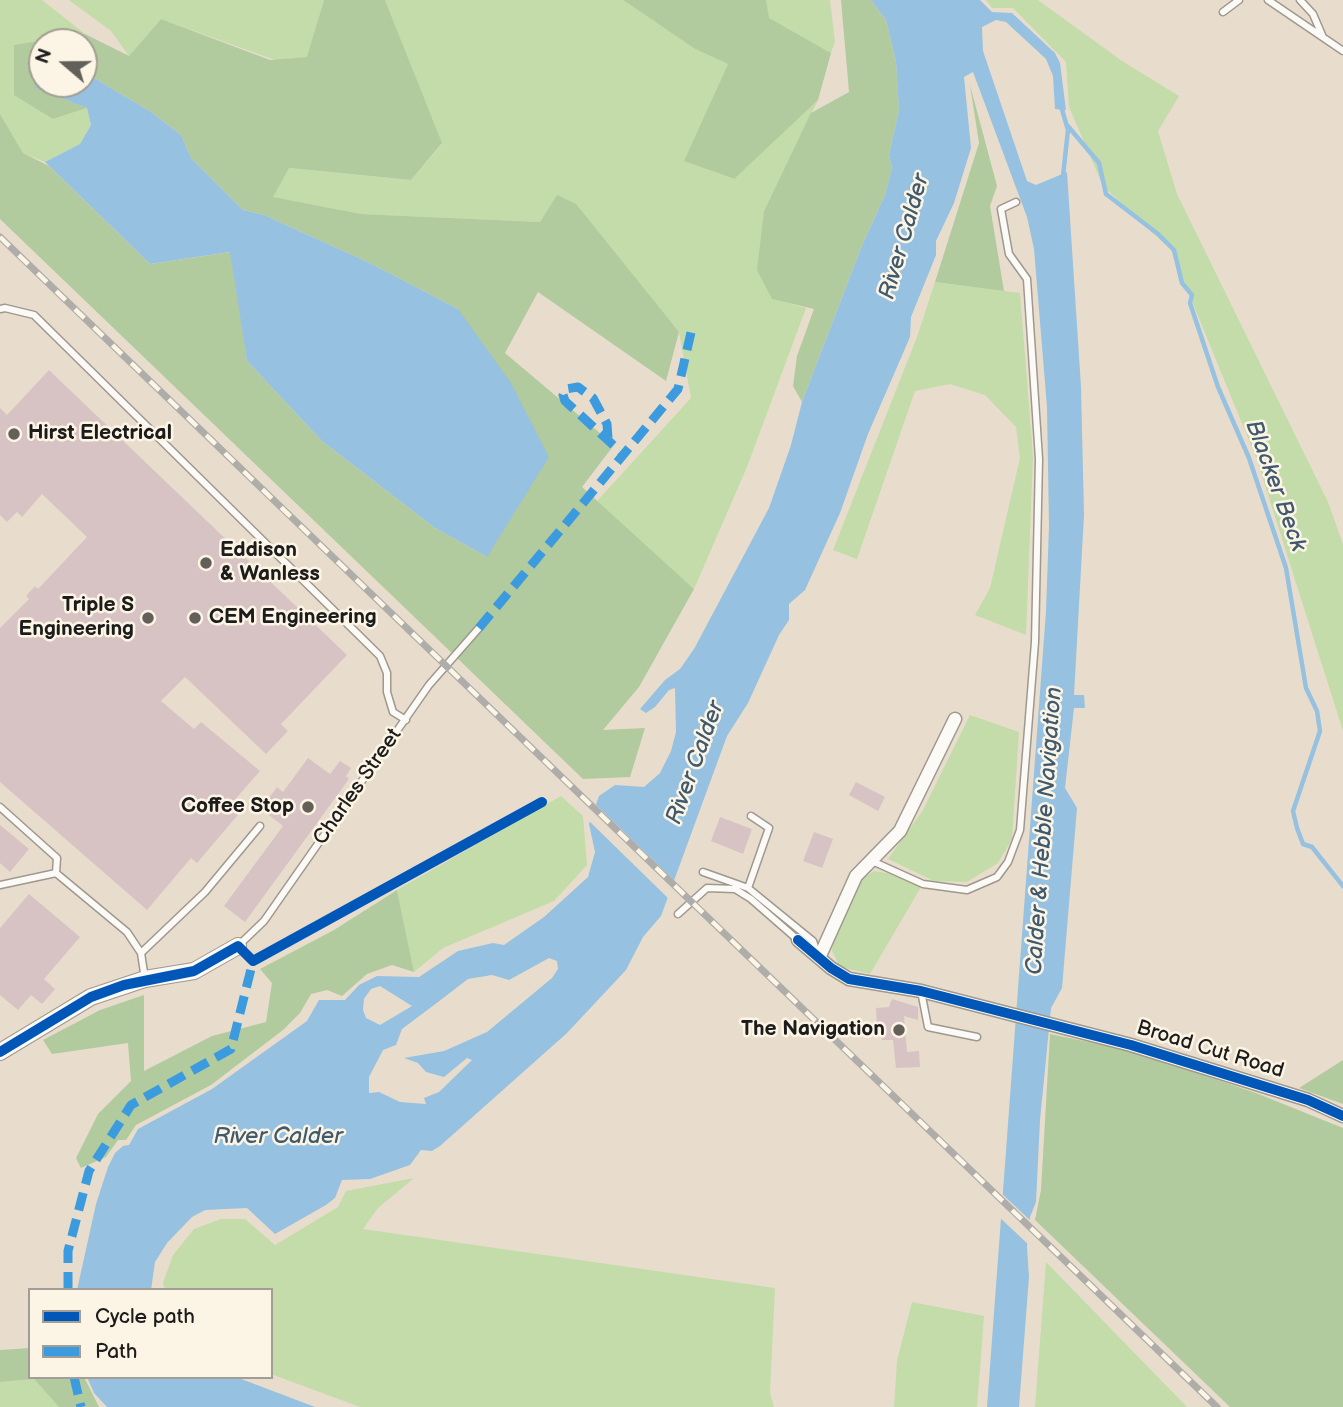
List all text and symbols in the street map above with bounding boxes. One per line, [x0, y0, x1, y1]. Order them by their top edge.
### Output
north arrow [28, 28, 98, 98]
text: N [31, 46, 58, 67]
water label: River Calder [874, 171, 936, 303]
water label: Blacker Beck [1239, 417, 1311, 555]
place label: Hirst Electrical [28, 421, 172, 447]
marker: Hirst Electrical [6, 426, 22, 442]
place label: Eddison & Wanless [220, 538, 320, 588]
marker: Eddison & Wanless [198, 555, 214, 571]
place label: Triple S Engineering [19, 593, 134, 643]
place label: CEM Engineering [209, 605, 377, 631]
marker: Triple S Engineering [140, 610, 156, 626]
marker: CEM Engineering [187, 610, 203, 626]
water label: Calder & Hebble Navigation [1021, 686, 1069, 976]
water label: River Calder [661, 698, 731, 828]
street label: Charles Street [308, 724, 408, 850]
place label: Coffee Stop [181, 794, 294, 820]
marker: Coffee Stop [300, 799, 316, 815]
street label: Broad Cut Road [1133, 1016, 1287, 1084]
place label: The Navigation [741, 1017, 885, 1043]
marker: The Navigation [891, 1022, 907, 1038]
water label: River Calder [213, 1123, 343, 1151]
legend [28, 1288, 273, 1379]
text: Cycle path [95, 1304, 195, 1329]
text: Path [95, 1339, 137, 1364]

